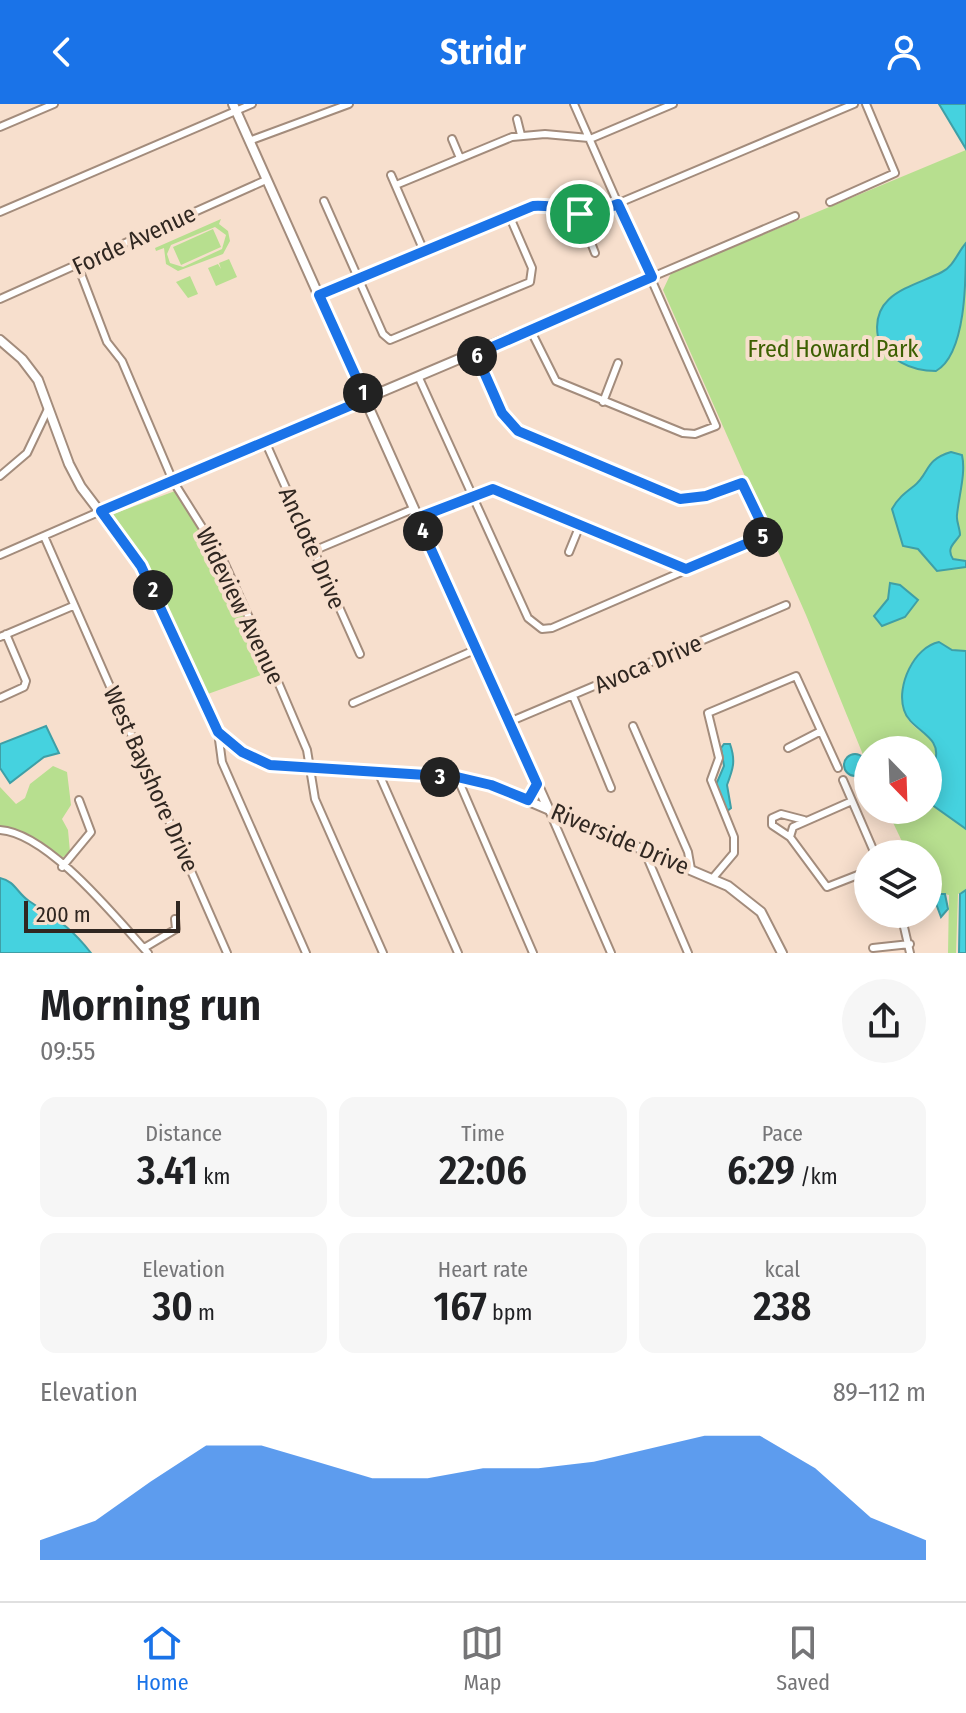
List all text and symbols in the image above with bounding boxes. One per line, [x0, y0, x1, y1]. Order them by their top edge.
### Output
icon: back [40, 30, 84, 74]
text: Stridr [440, 30, 526, 74]
icon: person [882, 30, 926, 74]
pin [546, 180, 614, 248]
icon: arrive [558, 192, 602, 236]
street label: Forde Avenue [68, 199, 200, 281]
park label: Fred Howard Park [748, 335, 919, 363]
pin: 6 [457, 336, 497, 376]
text: 6 [471, 342, 483, 369]
pin: 1 [343, 373, 383, 413]
text: 1 [358, 379, 368, 406]
street label: Anclote Drive [273, 483, 351, 613]
pin: 4 [403, 511, 443, 551]
text: 4 [417, 517, 429, 544]
pin: 5 [743, 517, 783, 557]
street label: Wideview Avenue [190, 523, 290, 689]
text: 5 [758, 523, 768, 550]
pin: 2 [133, 570, 173, 610]
text: 2 [148, 576, 158, 603]
street label: Avoca Drive [590, 629, 706, 699]
street label: West Bayshore Drive [98, 682, 204, 876]
north arrow [854, 736, 942, 824]
map controls [854, 736, 942, 928]
pin: 3 [420, 757, 460, 797]
text: 3 [435, 763, 445, 790]
street label: Riverside Drive [547, 797, 693, 881]
button: layers [854, 840, 942, 928]
scale bar [24, 897, 180, 933]
text: 200 m [36, 901, 91, 928]
text: Morning run [40, 979, 261, 1032]
button: share [842, 979, 926, 1063]
text: 09:55 [40, 1036, 95, 1067]
text: Distance [145, 1120, 222, 1147]
text: Time [461, 1120, 505, 1147]
text: Pace [762, 1120, 803, 1147]
text: 3.41 [137, 1147, 198, 1195]
text: 22:06 [439, 1147, 527, 1195]
text: 6:29 [727, 1147, 795, 1195]
text: km [198, 1163, 230, 1190]
text: /km [795, 1163, 838, 1190]
text: Elevation [142, 1256, 225, 1283]
text: Heart rate [438, 1256, 528, 1283]
text: kcal [765, 1256, 800, 1283]
text: 30 [152, 1283, 193, 1331]
text: 167 [434, 1283, 487, 1331]
text: 238 [753, 1283, 811, 1331]
text: m [193, 1299, 215, 1326]
text: bpm [487, 1299, 532, 1326]
text: Elevation [40, 1377, 138, 1408]
text: 89–112 m [833, 1377, 926, 1408]
tab: Home [136, 1621, 189, 1696]
tab: Map [460, 1621, 504, 1696]
tab: Saved [776, 1621, 830, 1696]

